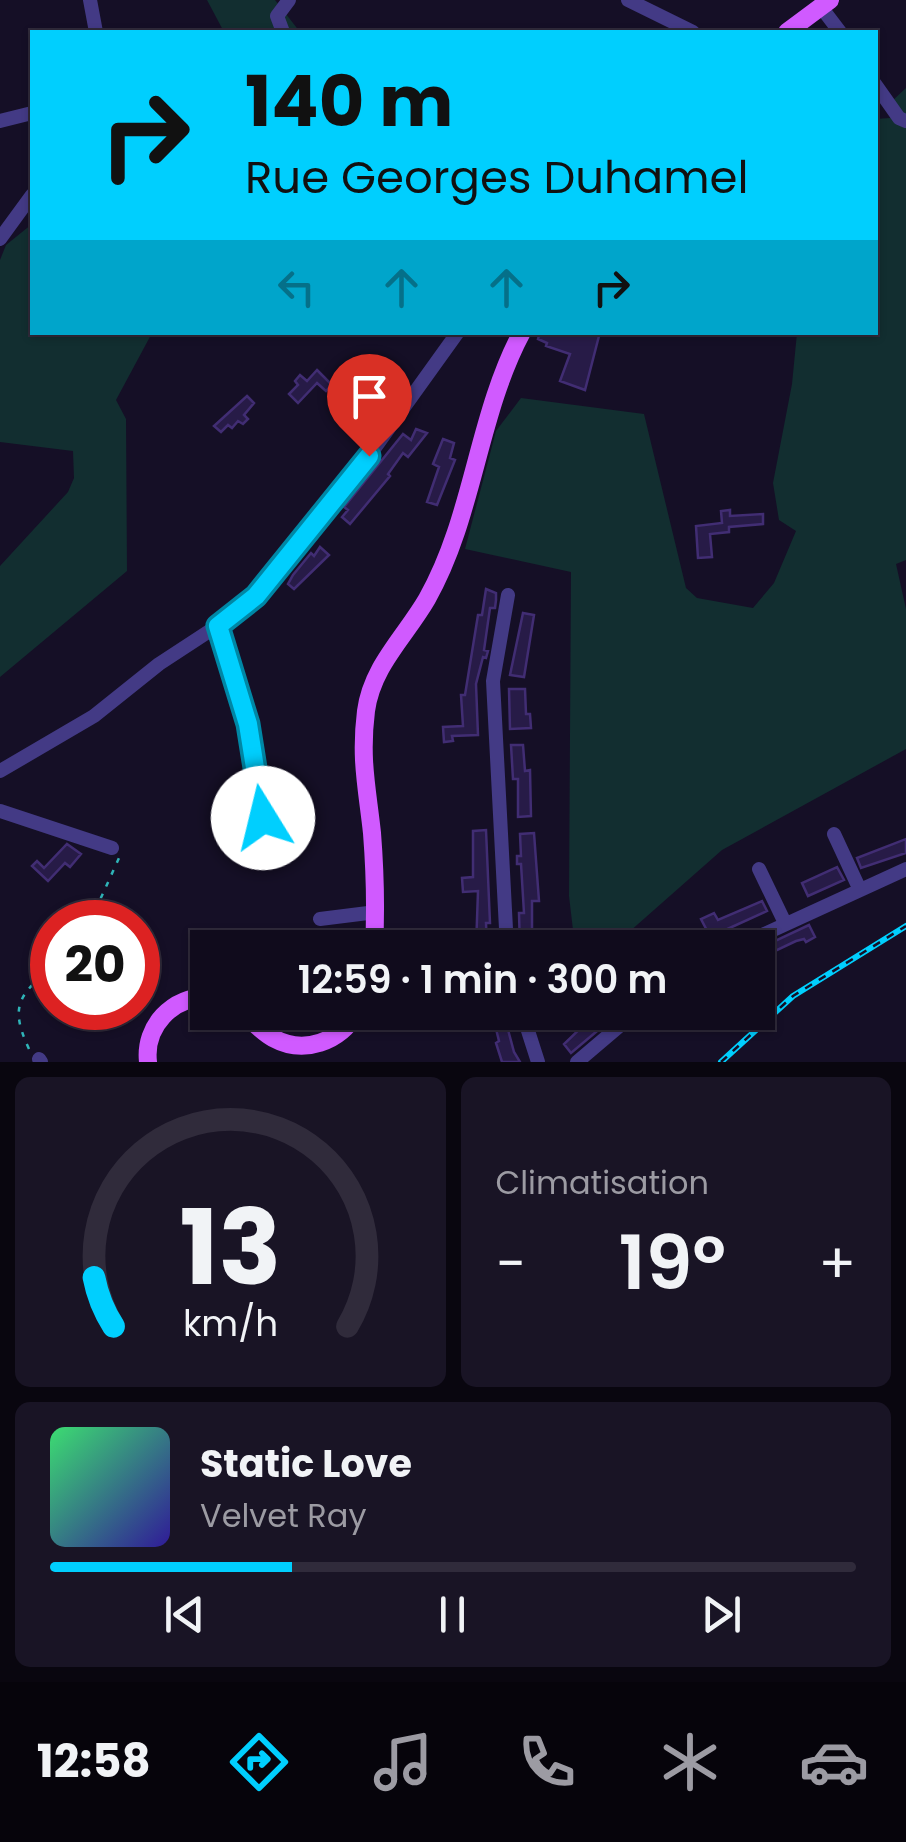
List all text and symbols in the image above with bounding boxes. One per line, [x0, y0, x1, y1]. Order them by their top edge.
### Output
text: 140 m [245, 52, 453, 151]
icon: right [80, 70, 210, 200]
text: Rue Georges Duhamel [245, 146, 749, 209]
icon: left [269, 260, 324, 315]
icon: ahead [374, 260, 429, 315]
icon: ahead [479, 260, 534, 315]
icon: right [584, 260, 639, 315]
pin [327, 354, 412, 457]
icon: arrive [342, 369, 397, 424]
position arrow [211, 766, 315, 870]
speed limit sign: 20 [30, 900, 160, 1030]
text: 12:59 · 1 min · 300 m [298, 953, 667, 1006]
text: Climatisation [496, 1160, 709, 1205]
text: 13 [179, 1175, 281, 1320]
text: 19° [618, 1210, 726, 1315]
text: − [496, 1225, 526, 1302]
text: + [818, 1225, 856, 1302]
text: km/h [183, 1298, 278, 1349]
text: Static Love [200, 1437, 412, 1490]
text: Velvet Ray [200, 1493, 366, 1538]
icon: previous [157, 1587, 212, 1642]
icon: pause [425, 1587, 480, 1642]
icon: next [694, 1587, 749, 1642]
icon: directions [224, 1727, 294, 1797]
icon: music [368, 1727, 438, 1797]
icon: phone [512, 1727, 582, 1797]
icon: climate [655, 1727, 725, 1797]
icon: car [799, 1727, 869, 1797]
text: 12:58 [37, 1730, 151, 1793]

